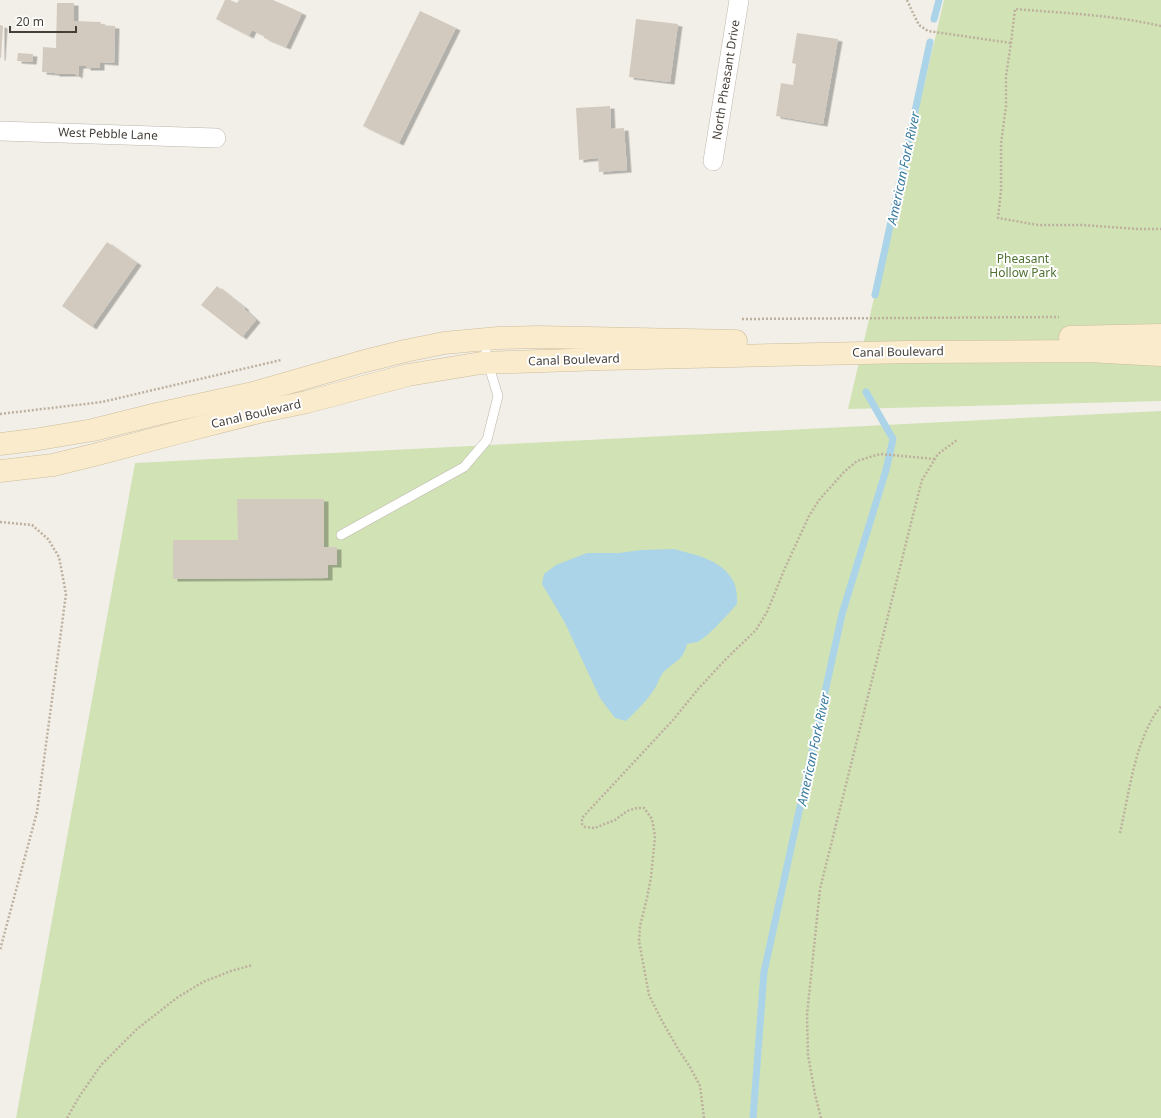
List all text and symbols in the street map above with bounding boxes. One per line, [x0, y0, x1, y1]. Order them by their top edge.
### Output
scale bar [10, 8, 76, 34]
text: 20 m [16, 13, 44, 30]
street label: North Pheasant Drive [708, 18, 743, 141]
water label: American Fork River [882, 109, 924, 227]
street label: West Pebble Lane [58, 123, 158, 144]
park label: Pheasant Hollow Park [989, 250, 1057, 281]
street label: Canal Boulevard [852, 342, 944, 361]
street label: Canal Boulevard [528, 349, 620, 370]
street label: Canal Boulevard [209, 395, 302, 432]
water label: American Fork River [792, 690, 834, 808]

